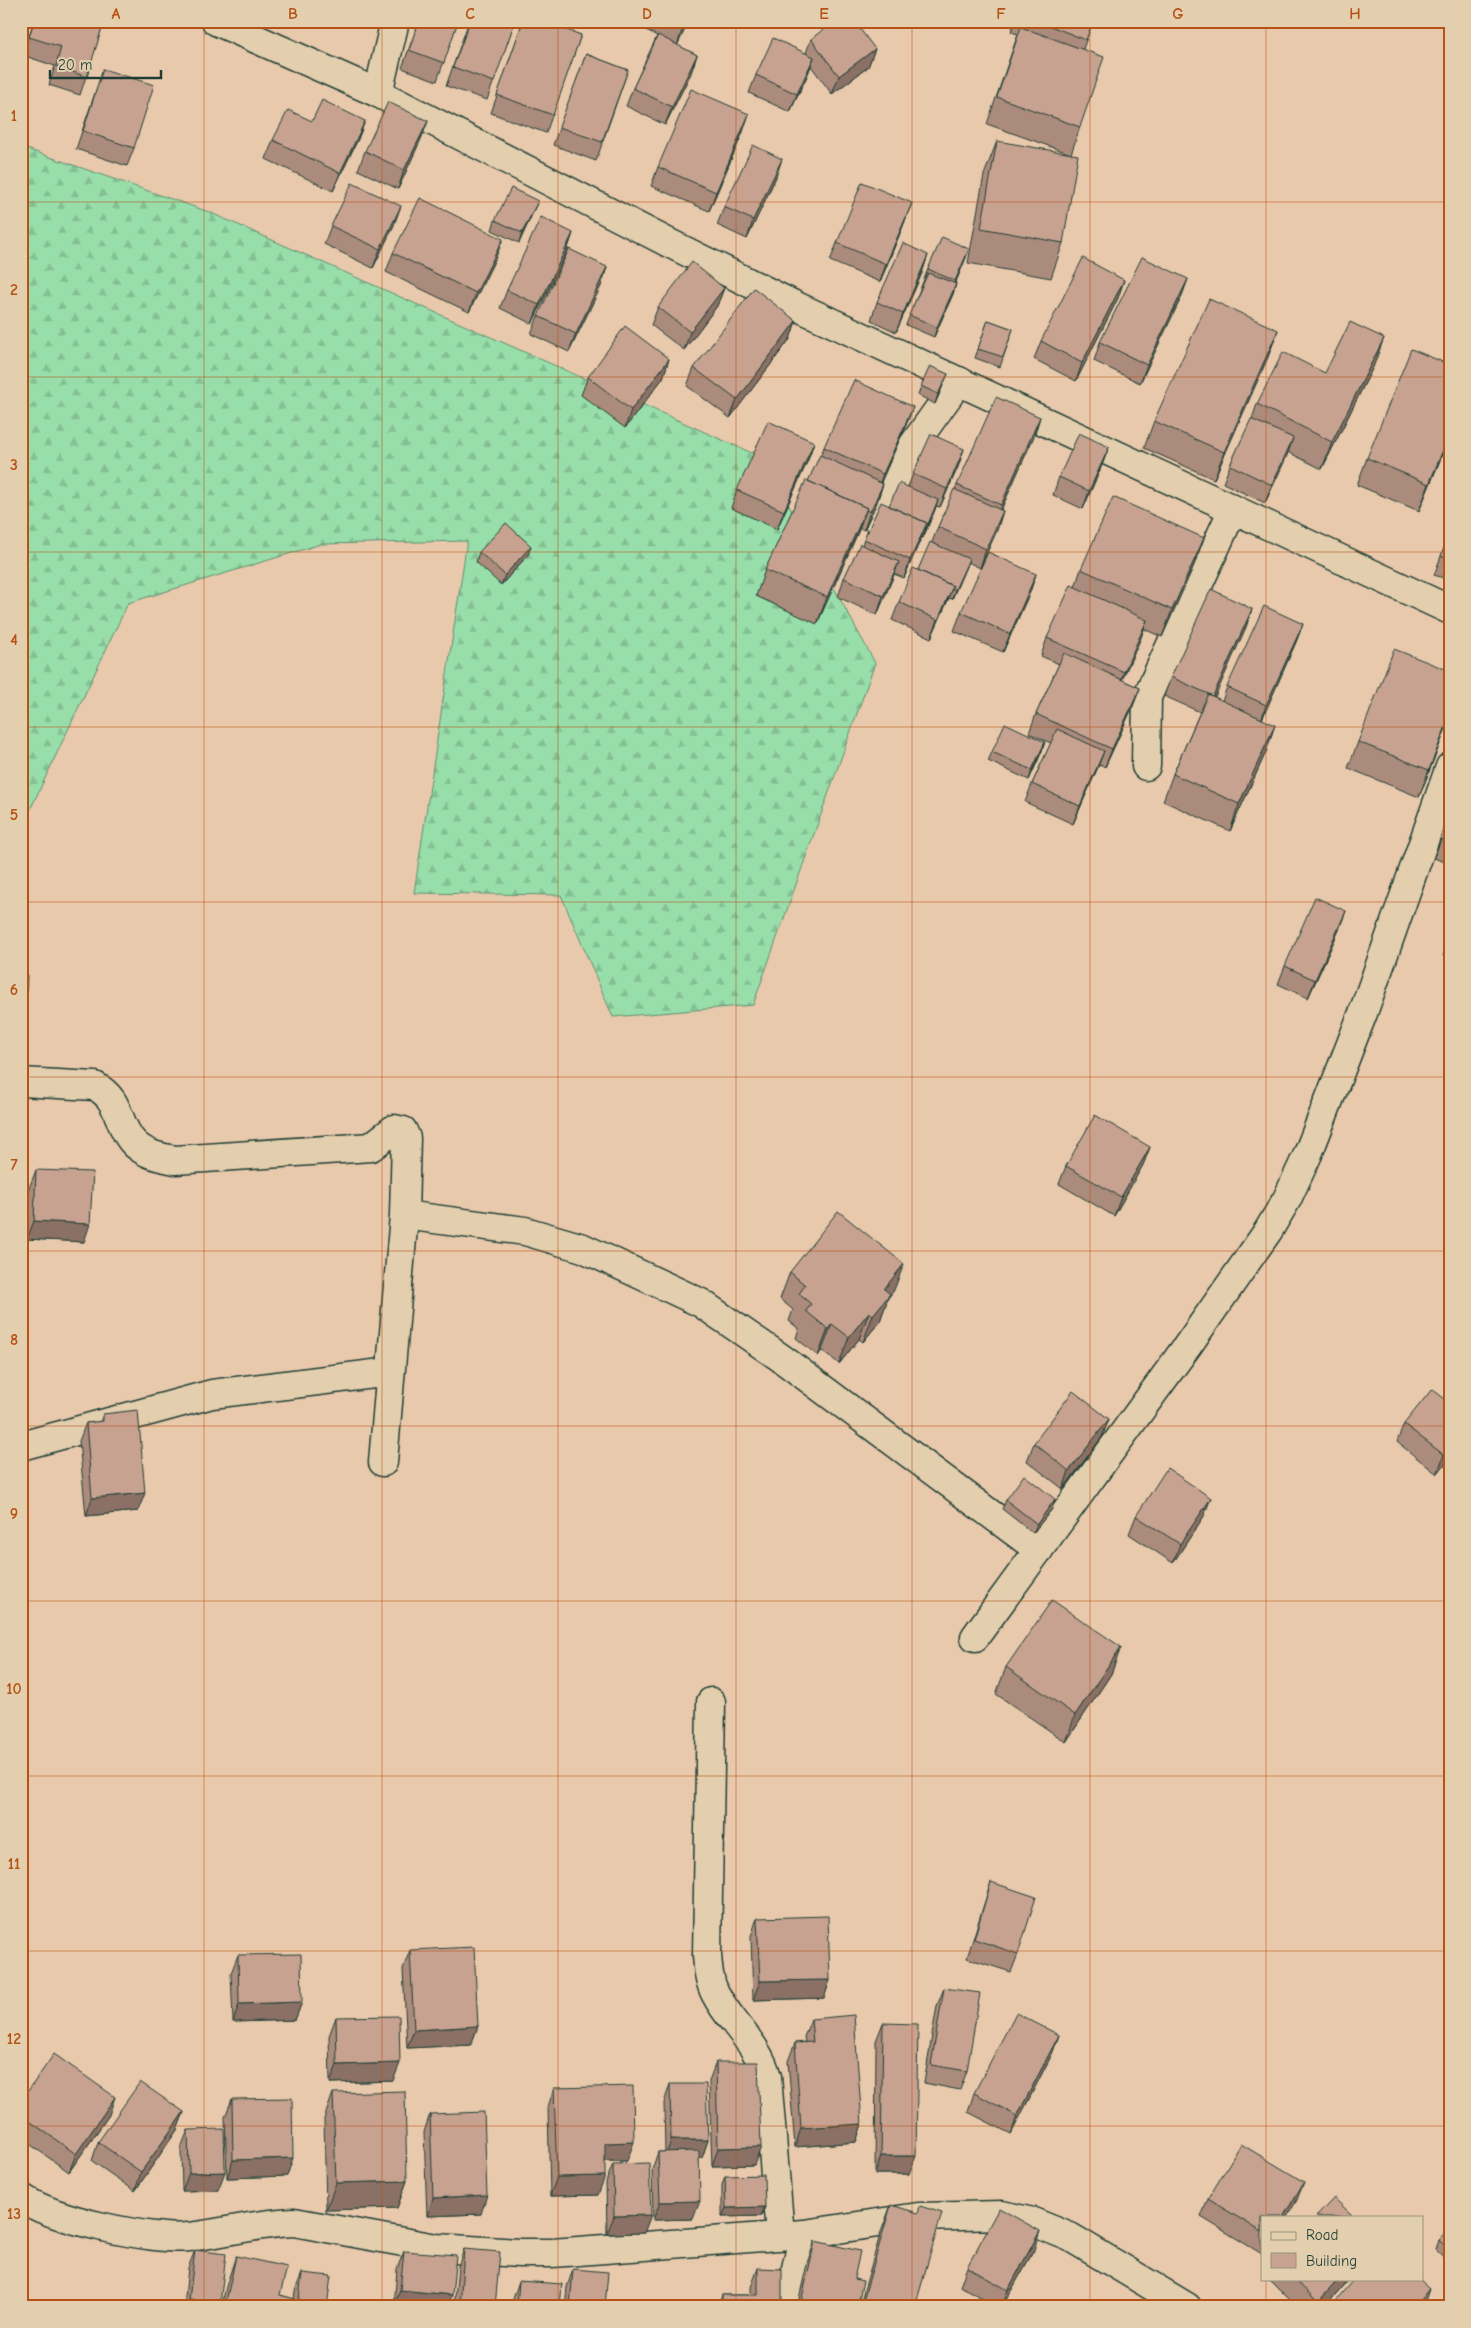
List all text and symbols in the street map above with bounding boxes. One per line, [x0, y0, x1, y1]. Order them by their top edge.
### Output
text: A [112, 5, 121, 23]
text: B [288, 5, 298, 23]
text: C [465, 5, 475, 23]
text: D [642, 5, 652, 23]
text: E [819, 5, 829, 23]
text: F [996, 5, 1006, 23]
text: G [1172, 5, 1184, 23]
text: H [1349, 5, 1361, 23]
scale bar [50, 48, 161, 80]
text: 20 m [58, 56, 92, 74]
text: 1 [11, 107, 17, 125]
text: 2 [10, 281, 18, 299]
text: 3 [10, 456, 18, 474]
text: 4 [10, 631, 18, 649]
text: 5 [10, 806, 18, 824]
text: 6 [10, 981, 18, 999]
text: 7 [10, 1156, 18, 1174]
text: 8 [10, 1331, 18, 1349]
text: 9 [10, 1505, 18, 1523]
text: 10 [6, 1680, 22, 1698]
text: 11 [8, 1855, 20, 1873]
text: 12 [7, 2030, 21, 2048]
text: 13 [7, 2205, 21, 2223]
legend [1261, 2216, 1424, 2280]
text: Road [1306, 2226, 1338, 2244]
text: Building [1306, 2252, 1357, 2270]

